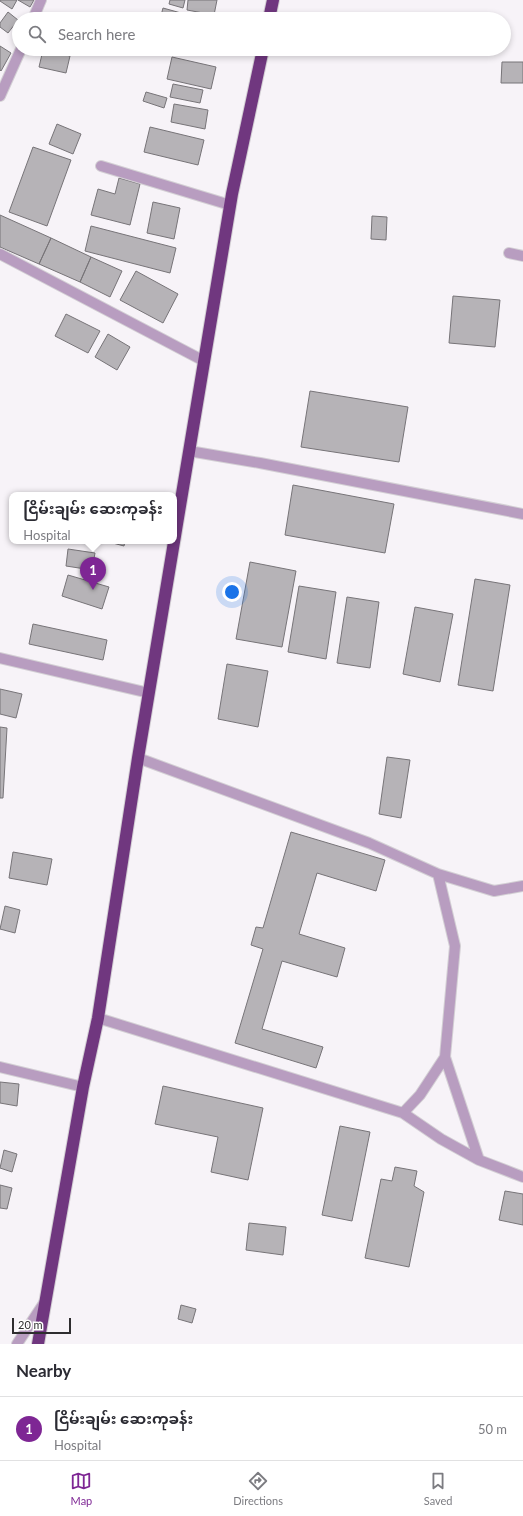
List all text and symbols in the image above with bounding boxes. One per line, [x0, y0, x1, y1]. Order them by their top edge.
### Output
search box [12, 12, 511, 56]
icon: search [26, 23, 48, 45]
text: Search here [58, 25, 135, 43]
popup [9, 492, 177, 544]
text: ငြိမ်းချမ်း ဆေးကုခန်း [23, 499, 163, 517]
text: Hospital [23, 527, 71, 543]
pin: 1 [80, 557, 106, 590]
your location [222, 582, 242, 602]
scale bar [12, 1316, 71, 1335]
text: 20 m [18, 1318, 43, 1331]
text: Nearby [16, 1360, 71, 1381]
text: ငြိမ်းချမ်း ဆေးကုခန်း [54, 1409, 193, 1427]
text: 1 [25, 1421, 33, 1437]
text: 50 m [478, 1421, 507, 1437]
text: Hospital [54, 1437, 101, 1453]
tab: Map [70, 1470, 92, 1507]
tab: Directions [233, 1470, 283, 1507]
tab: Saved [424, 1470, 453, 1507]

